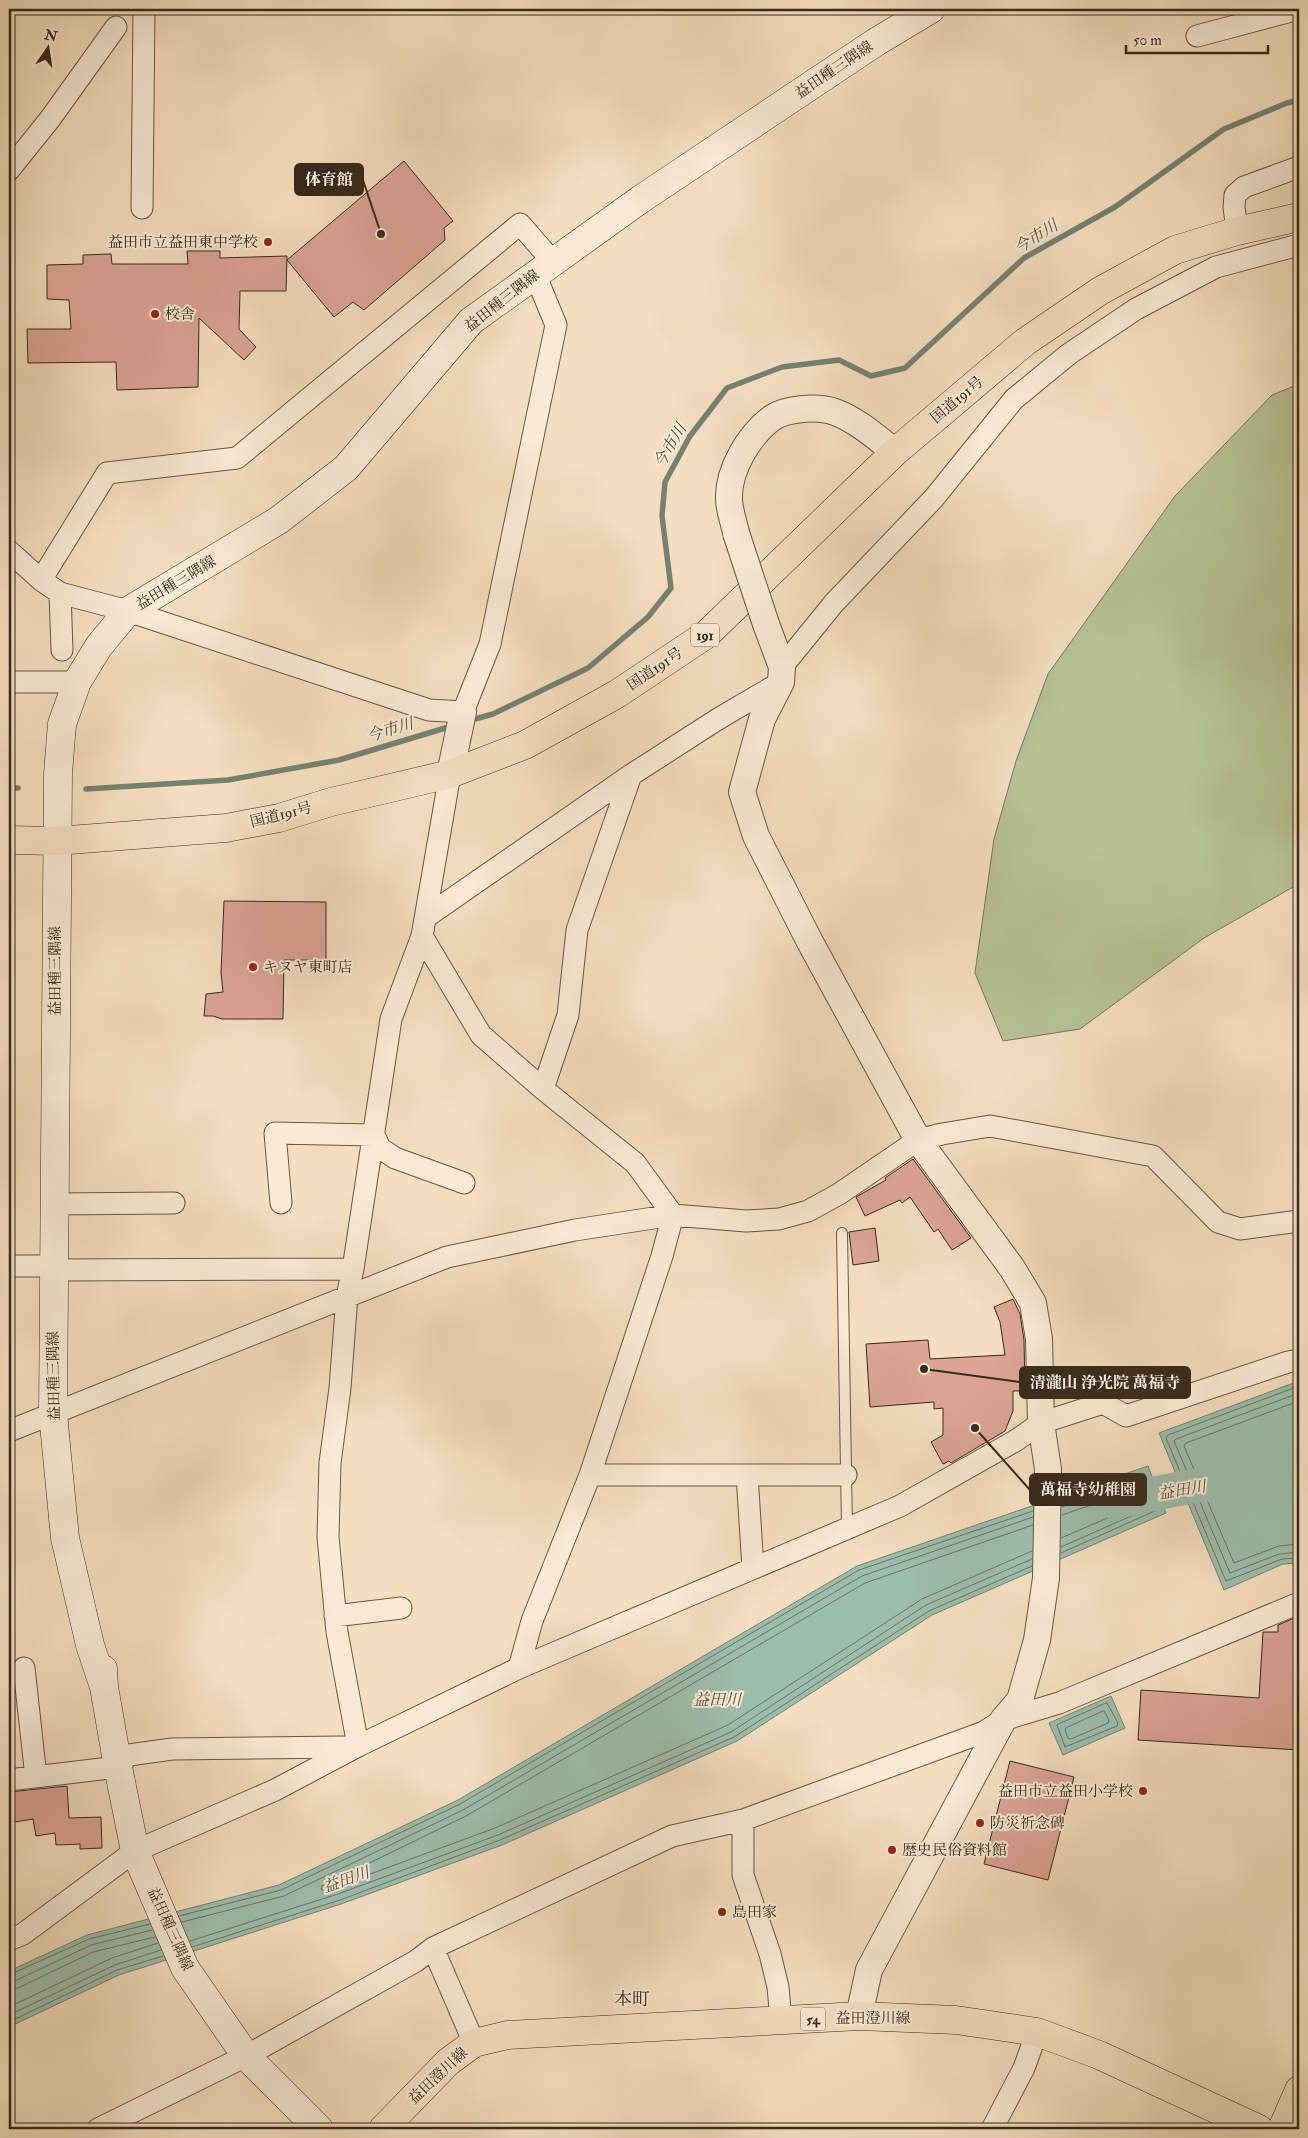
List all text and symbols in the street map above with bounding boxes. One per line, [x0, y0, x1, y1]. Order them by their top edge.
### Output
north arrow [22, 22, 72, 72]
scale bar [1126, 22, 1268, 54]
text: N [42, 26, 59, 46]
text: 50 m [1133, 31, 1162, 50]
street label: 益田種三隅線 [791, 37, 877, 103]
callout: 体育館 [295, 164, 363, 195]
text: 体育館 [305, 170, 353, 190]
water label: 今市川 [1010, 215, 1063, 258]
place label: 益田市立益田東中学校 [108, 233, 258, 252]
marker: 益田市立益田東中学校 [262, 236, 274, 248]
street label: 益田種三隅線 [461, 266, 543, 336]
place label: 校舎 [165, 305, 195, 324]
marker: 校舎 [149, 308, 161, 320]
street label: 国道191号 [927, 372, 987, 428]
water label: 今市川 [649, 419, 692, 472]
street label: 益田種三隅線 [133, 552, 219, 614]
road number: 191 [691, 624, 719, 646]
street label: 国道191号 [623, 643, 687, 695]
water label: 今市川 [364, 713, 418, 747]
street label: 国道191号 [248, 798, 314, 832]
street label: 益田種三隅線 [46, 926, 65, 1016]
place label: キヌヤ東町店 [263, 958, 353, 977]
marker: キヌヤ東町店 [247, 961, 259, 973]
street label: 益田種三隅線 [44, 1331, 64, 1421]
callout: 清瀧山 浄光院 萬福寺 [1020, 1367, 1190, 1398]
text: 清瀧山 浄光院 萬福寺 [1030, 1373, 1180, 1393]
callout: 萬福寺幼稚園 [1030, 1474, 1146, 1505]
water label: 益田川 [1157, 1476, 1209, 1504]
text: 萬福寺幼稚園 [1040, 1480, 1136, 1500]
water label: 益田川 [693, 1690, 743, 1710]
place label: 益田市立益田小学校 [998, 1782, 1133, 1801]
marker: 益田市立益田小学校 [1137, 1785, 1149, 1797]
place label: 防災祈念碑 [990, 1814, 1065, 1833]
marker: 防災祈念碑 [974, 1817, 986, 1829]
place label: 歴史民俗資料館 [902, 1841, 1007, 1860]
marker: 歴史民俗資料館 [886, 1844, 898, 1856]
water label: 益田川 [320, 1862, 374, 1897]
street label: 益田種三隅線 [143, 1884, 197, 1974]
place label: 島田家 [732, 1903, 777, 1922]
marker: 島田家 [716, 1906, 728, 1918]
district label: 本町 [614, 1988, 650, 2011]
road number: 54 [800, 2008, 826, 2030]
street label: 益田澄川線 [835, 2009, 911, 2028]
street label: 益田澄川線 [404, 2043, 472, 2109]

